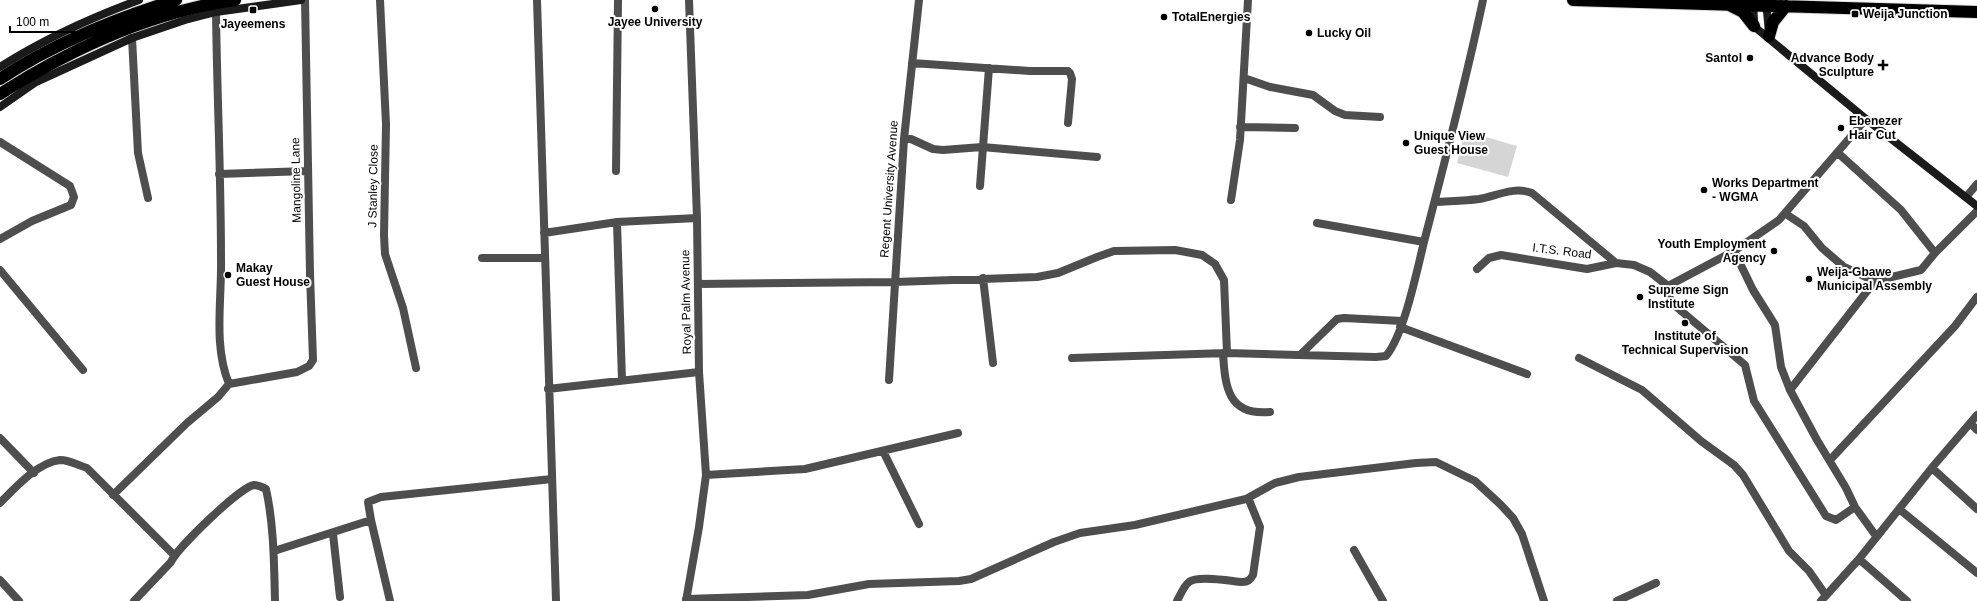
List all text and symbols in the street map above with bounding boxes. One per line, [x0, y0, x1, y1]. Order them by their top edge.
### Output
marker: Jayee University [650, 4, 660, 14]
marker: Jayeemens [248, 5, 258, 15]
place label: Weija Junction [1863, 7, 1947, 21]
scale bar [10, 8, 127, 34]
marker: Weija Junction [1850, 9, 1860, 19]
place label: TotalEnergies [1172, 10, 1251, 24]
marker: TotalEnergies [1159, 12, 1169, 22]
text: 100 m [16, 15, 49, 29]
place label: Jayee University [608, 15, 703, 29]
place label: Jayeemens [221, 17, 286, 31]
place label: Lucky Oil [1317, 26, 1371, 40]
marker: Lucky Oil [1304, 28, 1314, 38]
place label: Santol [1705, 51, 1742, 65]
place label: Advance Body Sculpture [1791, 51, 1874, 79]
marker: Santol [1745, 53, 1755, 63]
marker: Advance Body Sculpture [1877, 59, 1889, 71]
place label: Ebenezer Hair Cut [1849, 114, 1903, 142]
street label: Regent University Avenue [877, 119, 901, 258]
marker: Ebenezer Hair Cut [1836, 123, 1846, 133]
place label: Unique View Guest House [1414, 129, 1488, 157]
street label: Mangoline Lane [288, 137, 304, 223]
marker: Unique View Guest House [1401, 138, 1411, 148]
street label: J Stanley Close [365, 144, 381, 228]
place label: Works Department - WGMA [1712, 176, 1818, 204]
marker: Works Department - WGMA [1699, 185, 1709, 195]
place label: Youth Employment Agency [1658, 237, 1766, 265]
street label: I.T.S. Road [1532, 240, 1592, 262]
marker: Youth Employment Agency [1769, 246, 1779, 256]
street label: Royal Palm Avenue [678, 249, 694, 354]
place label: Makay Guest House [236, 261, 310, 289]
place label: Weija-Gbawe Municipal Assembly [1817, 265, 1932, 293]
marker: Makay Guest House [223, 270, 233, 280]
marker: Weija-Gbawe Municipal Assembly [1804, 274, 1814, 284]
place label: Supreme Sign Institute [1648, 283, 1729, 311]
marker: Supreme Sign Institute [1635, 292, 1645, 302]
marker: Institute of Technical Supervision [1680, 318, 1690, 328]
place label: Institute of Technical Supervision [1622, 329, 1748, 357]

